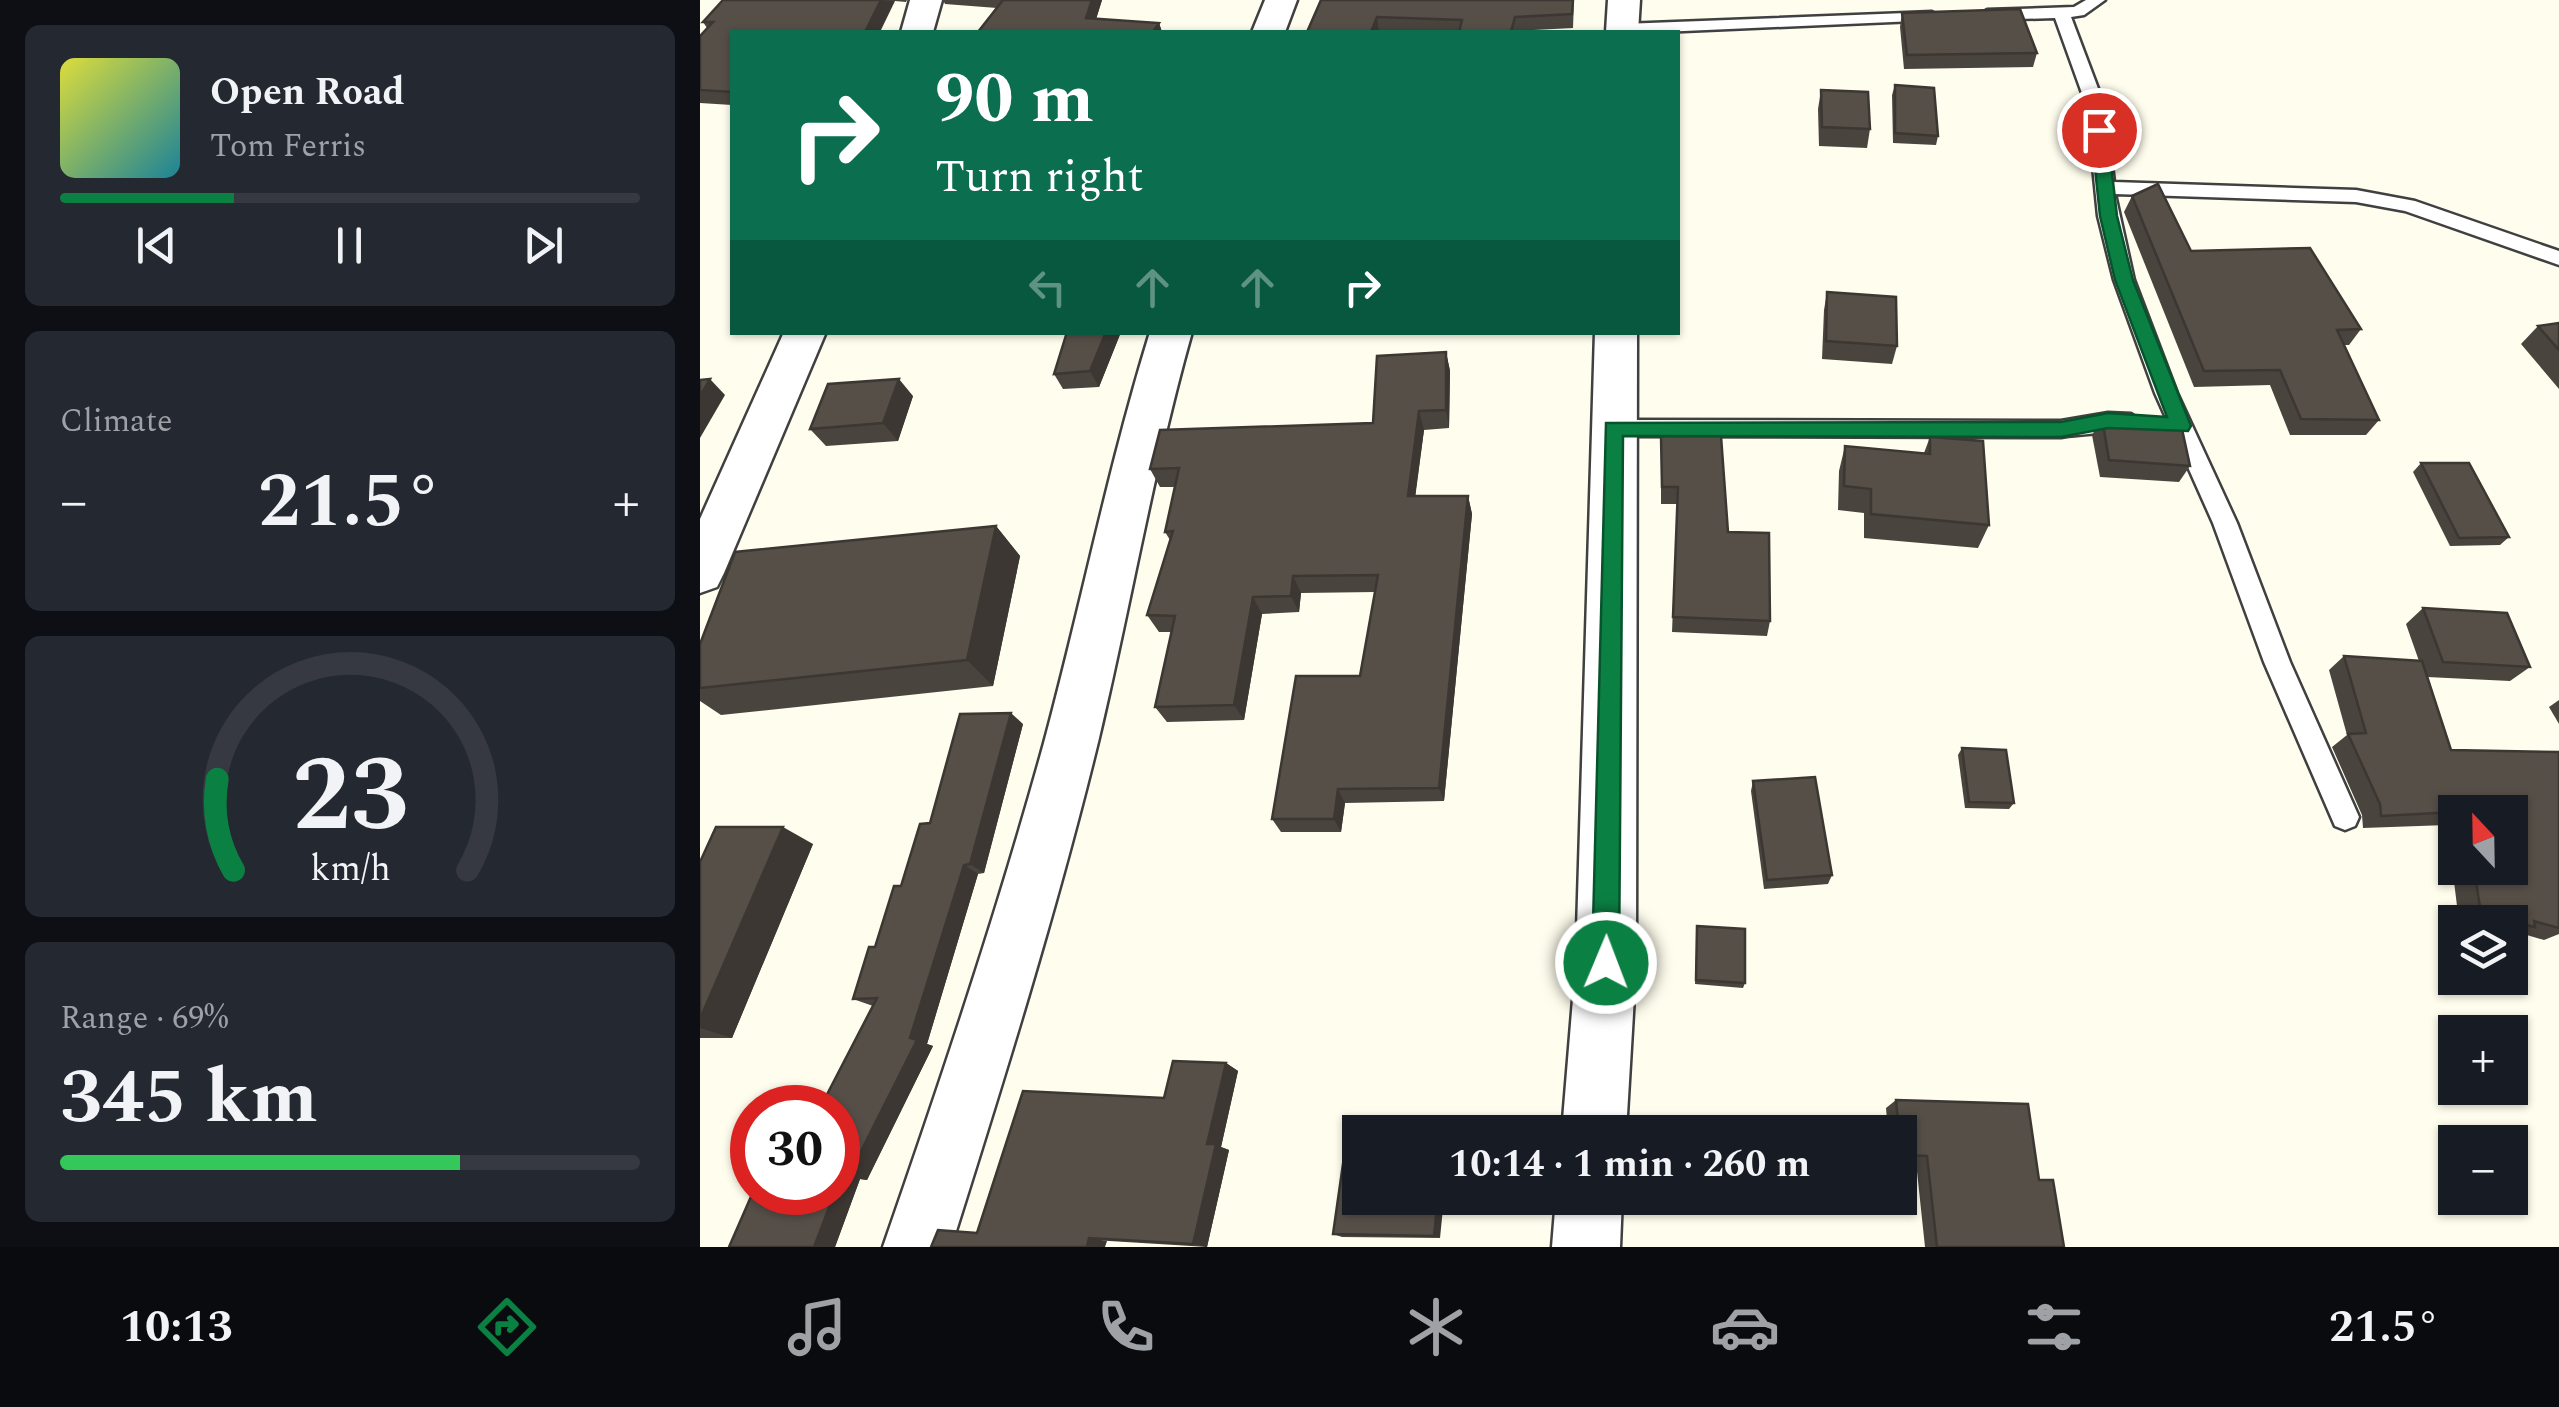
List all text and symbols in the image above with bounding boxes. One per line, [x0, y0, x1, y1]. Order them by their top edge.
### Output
text: 90 m [935, 47, 1094, 153]
text: Open Road [210, 64, 405, 122]
icon: right [770, 70, 900, 200]
pin [2057, 88, 2142, 173]
icon: arrive [2072, 103, 2127, 158]
text: Tom Ferris [210, 122, 366, 171]
text: Turn right [935, 143, 1144, 212]
icon: previous [129, 218, 184, 273]
icon: pause [322, 218, 377, 273]
icon: next [516, 218, 571, 273]
icon: left [1020, 260, 1075, 315]
icon: ahead [1125, 260, 1180, 315]
icon: ahead [1230, 260, 1285, 315]
icon: right [1335, 260, 1390, 315]
text: Climate [60, 397, 172, 446]
text: 21.5° [258, 446, 442, 560]
text: − [60, 461, 88, 544]
text: + [612, 461, 640, 544]
text: 23 [292, 718, 408, 876]
north arrow [2438, 795, 2528, 885]
map controls [2438, 795, 2528, 1215]
text: km/h [310, 842, 390, 897]
button: layers [2438, 905, 2528, 995]
position arrow [1554, 911, 1658, 1015]
text: Range · 69% [60, 994, 228, 1043]
button: + [2438, 1015, 2528, 1105]
text: 345 km [60, 1042, 318, 1156]
speed limit sign: 30 [730, 1085, 860, 1215]
button: − [2438, 1125, 2528, 1215]
text: 10:14 · 1 min · 260 m [1449, 1136, 1810, 1194]
icon: directions [472, 1292, 542, 1362]
icon: music [782, 1292, 852, 1362]
icon: phone [1091, 1292, 1161, 1362]
icon: climate [1401, 1292, 1471, 1362]
icon: car [1710, 1292, 1780, 1362]
icon: filters [2019, 1292, 2089, 1362]
text: 10:13 [120, 1293, 233, 1362]
text: 21.5° [2329, 1293, 2439, 1362]

